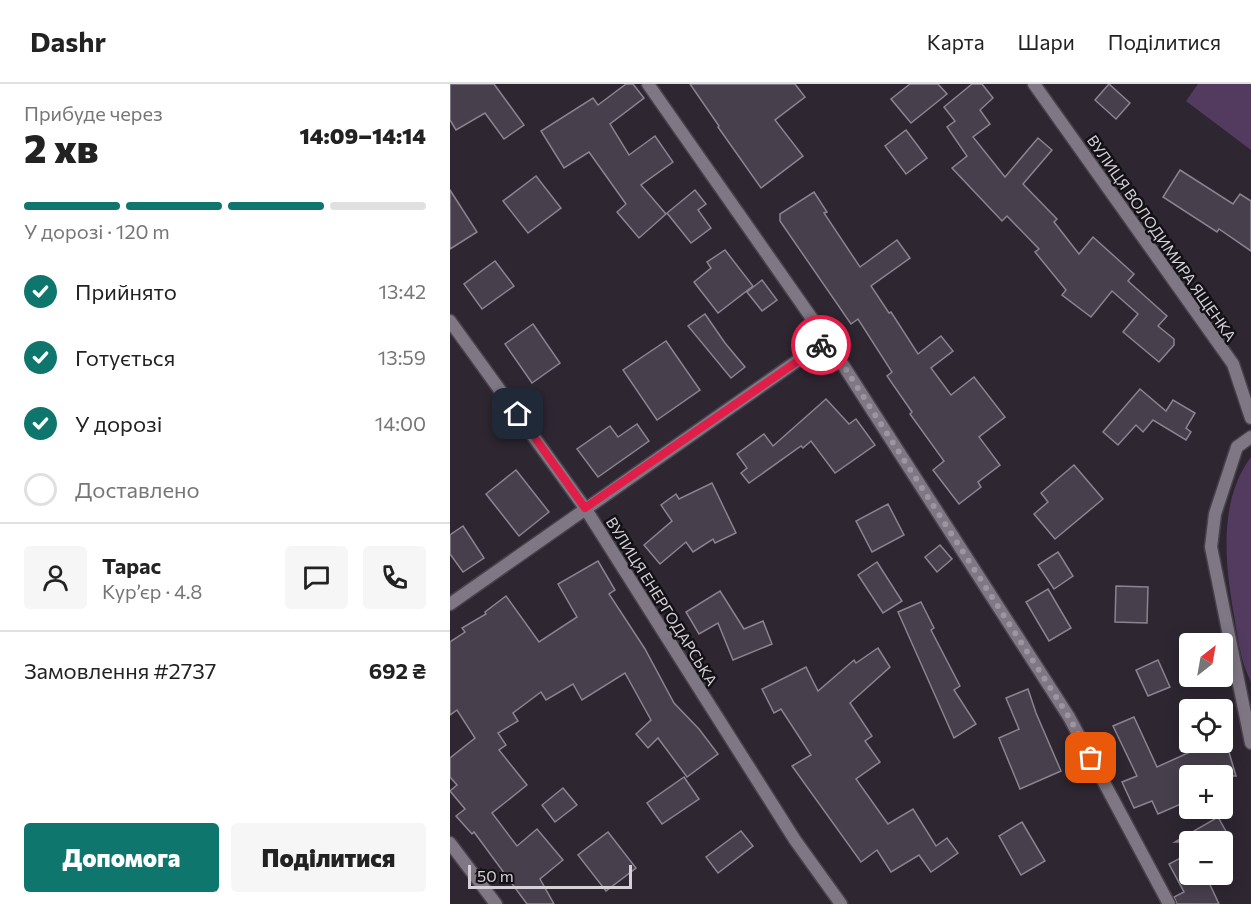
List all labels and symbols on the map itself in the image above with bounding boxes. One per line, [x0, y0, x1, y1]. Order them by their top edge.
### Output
street label: ВУЛИЦЯ ВОЛОДИМИРА ЯЩЕНКА [1084, 131, 1240, 345]
courier [791, 315, 851, 375]
pin [492, 388, 543, 439]
street label: ВУЛИЦЯ ЕНЕРГОДАРСЬКА [603, 513, 721, 689]
north arrow [1179, 633, 1233, 687]
pin [1065, 732, 1116, 783]
scale bar [468, 862, 632, 890]

